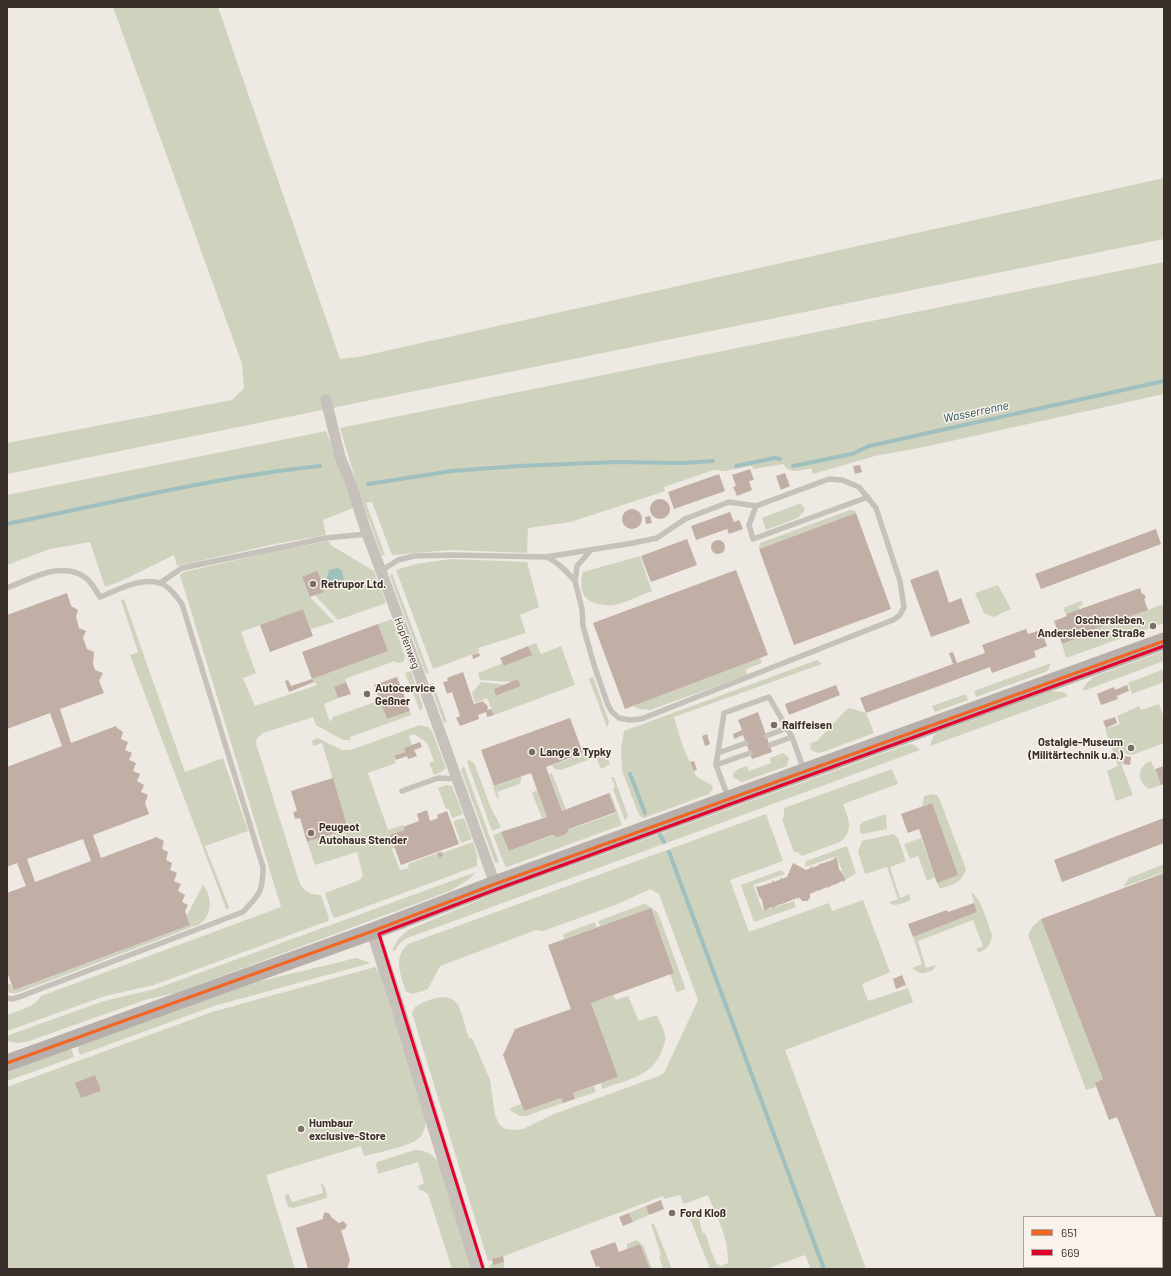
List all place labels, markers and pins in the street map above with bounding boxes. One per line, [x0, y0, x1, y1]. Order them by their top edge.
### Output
place label: Retrupor Ltd. [321, 577, 386, 591]
marker: Retrupor Ltd. [308, 579, 318, 589]
place label: Oschersleben, Anderslebener Straße [1037, 613, 1145, 639]
marker: Oschersleben, Anderslebener Straße [1148, 621, 1158, 631]
place label: Autocervice Geßner [375, 681, 435, 707]
marker: Autocervice Geßner [362, 689, 372, 699]
place label: Raiffeisen [782, 718, 832, 732]
marker: Raiffeisen [769, 720, 779, 730]
place label: Ostalgie-Museum (Militärtechnik u.a.) [1028, 735, 1123, 761]
marker: Ostalgie-Museum (Militärtechnik u.a.) [1126, 743, 1136, 753]
place label: Lange & Typky [540, 745, 611, 759]
marker: Lange & Typky [527, 747, 537, 757]
place label: Peugeot Autohaus Stender [319, 820, 407, 846]
marker: Peugeot Autohaus Stender [306, 828, 316, 838]
place label: Humbaur exclusive-Store [309, 1116, 386, 1142]
marker: Humbaur exclusive-Store [296, 1124, 306, 1134]
place label: Ford Kloß [680, 1206, 726, 1220]
marker: Ford Kloß [667, 1208, 677, 1218]

